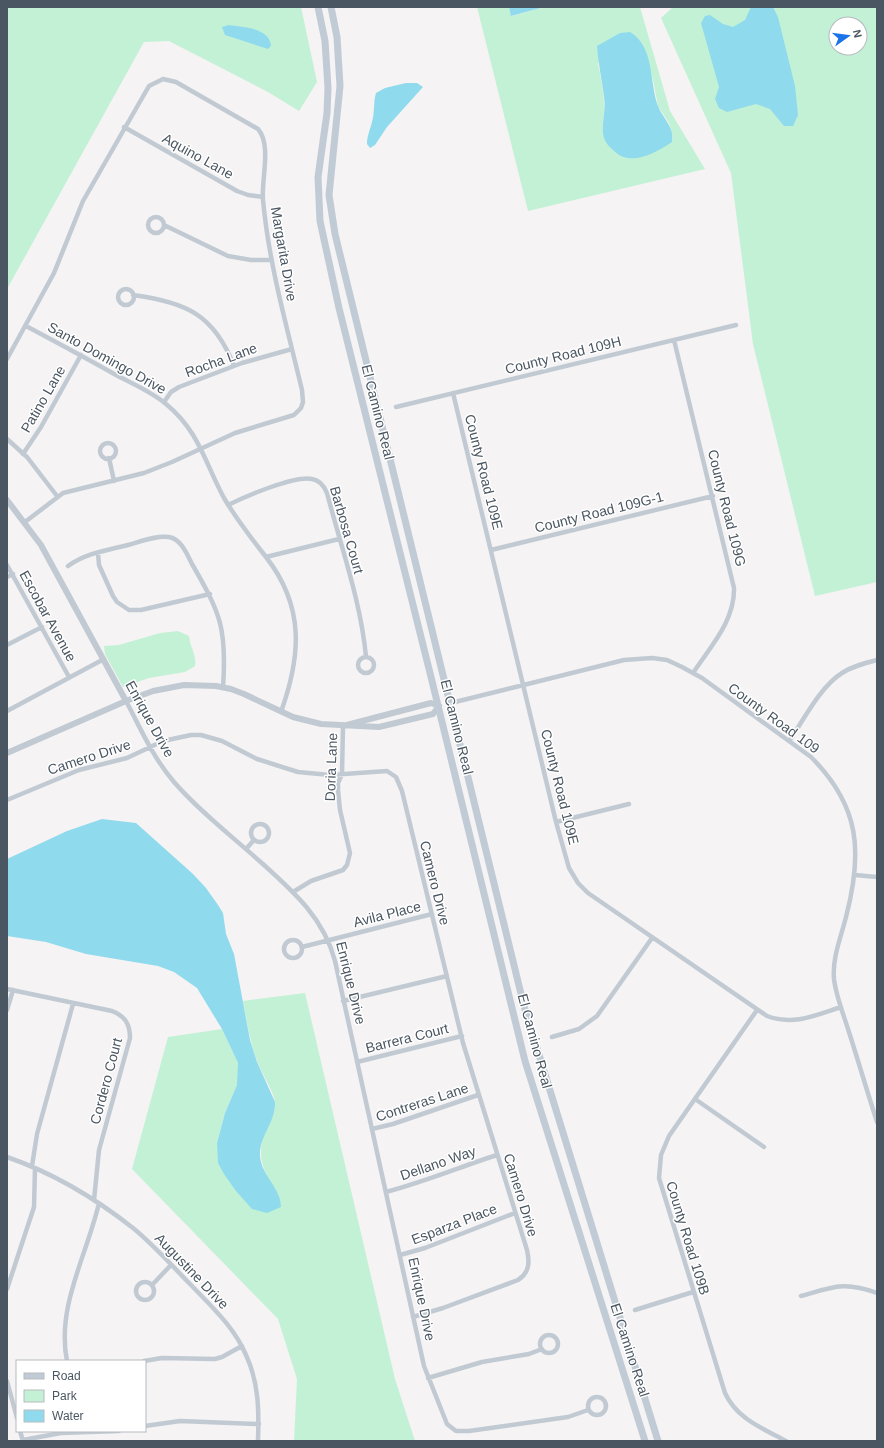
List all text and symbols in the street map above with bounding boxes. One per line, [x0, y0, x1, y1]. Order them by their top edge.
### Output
north arrow [828, 16, 868, 56]
text: N [851, 28, 864, 39]
street label: Aquino Lane [160, 130, 236, 182]
street label: Margarita Drive [268, 205, 300, 303]
street label: Santo Domingo Drive [45, 319, 169, 397]
street label: County Road 109H [503, 333, 623, 377]
street label: Rocha Lane [183, 339, 259, 380]
street label: Patino Lane [17, 362, 69, 435]
street label: El Camino Real [358, 363, 398, 461]
street label: County Road 109E [462, 413, 506, 531]
street label: County Road 109G [705, 448, 749, 568]
street label: Barbosa Court [327, 484, 367, 576]
street label: County Road 109G-1 [533, 488, 665, 536]
street label: Escobar Avenue [16, 568, 80, 665]
street label: Enrique Drive [122, 678, 178, 760]
street label: El Camino Real [437, 678, 477, 776]
street label: County Road 109 [725, 680, 823, 757]
street label: County Road 109E [538, 728, 582, 846]
street label: Doria Lane [322, 732, 340, 802]
street label: Camero Drive [45, 736, 133, 778]
street label: Camero Drive [417, 839, 453, 927]
street label: Avila Place [352, 898, 423, 930]
street label: Enrique Drive [333, 940, 369, 1026]
street label: El Camino Real [515, 992, 555, 1090]
street label: Barrera Court [364, 1020, 450, 1056]
street label: Cordero Court [87, 1036, 125, 1126]
street label: Contreras Lane [374, 1079, 471, 1125]
street label: Dellano Way [398, 1143, 478, 1183]
street label: Camero Drive [501, 1151, 541, 1239]
street label: County Road 109B [663, 1179, 713, 1297]
street label: Esparza Place [409, 1200, 499, 1248]
street label: Augustine Drive [152, 1230, 232, 1312]
street label: Enrique Drive [405, 1256, 439, 1342]
street label: El Camino Real [607, 1301, 653, 1399]
legend [16, 1360, 146, 1432]
text: Road [52, 1369, 81, 1383]
text: Park [52, 1389, 78, 1403]
text: Water [52, 1409, 84, 1423]

